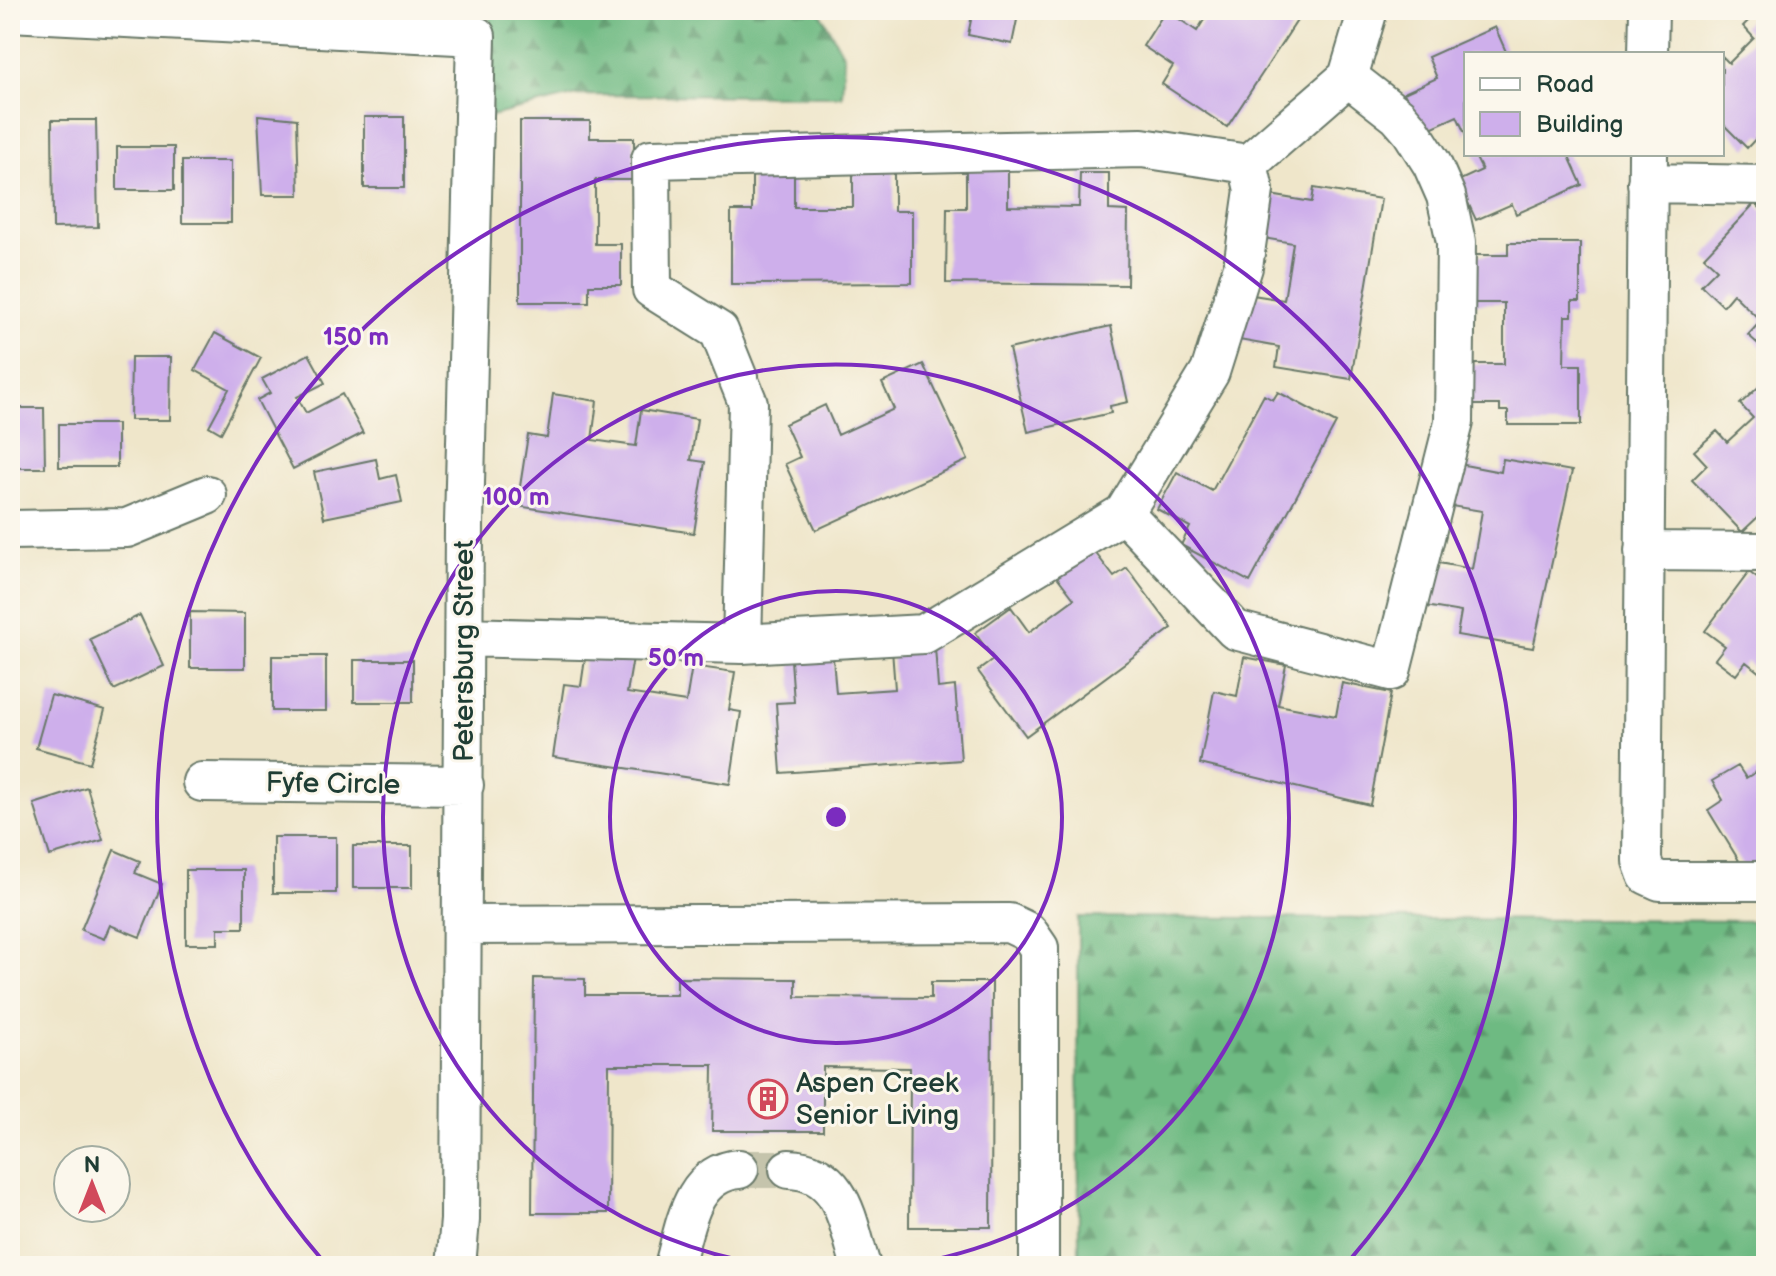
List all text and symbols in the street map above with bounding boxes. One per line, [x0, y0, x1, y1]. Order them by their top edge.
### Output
legend [1464, 52, 1724, 156]
text: Road [1536, 70, 1594, 99]
text: Building [1536, 110, 1623, 139]
text: 150 m [323, 323, 389, 352]
text: 100 m [483, 483, 549, 512]
street label: Petersburg Street [448, 540, 481, 762]
text: 50 m [648, 644, 704, 673]
street label: Fyfe Circle [265, 766, 401, 802]
centre of rings [822, 803, 850, 831]
place label: Aspen Creek Senior Living [796, 1067, 959, 1132]
building icon: Aspen Creek Senior Living [747, 1078, 789, 1120]
north arrow [52, 1144, 132, 1224]
text: N [84, 1152, 100, 1179]

